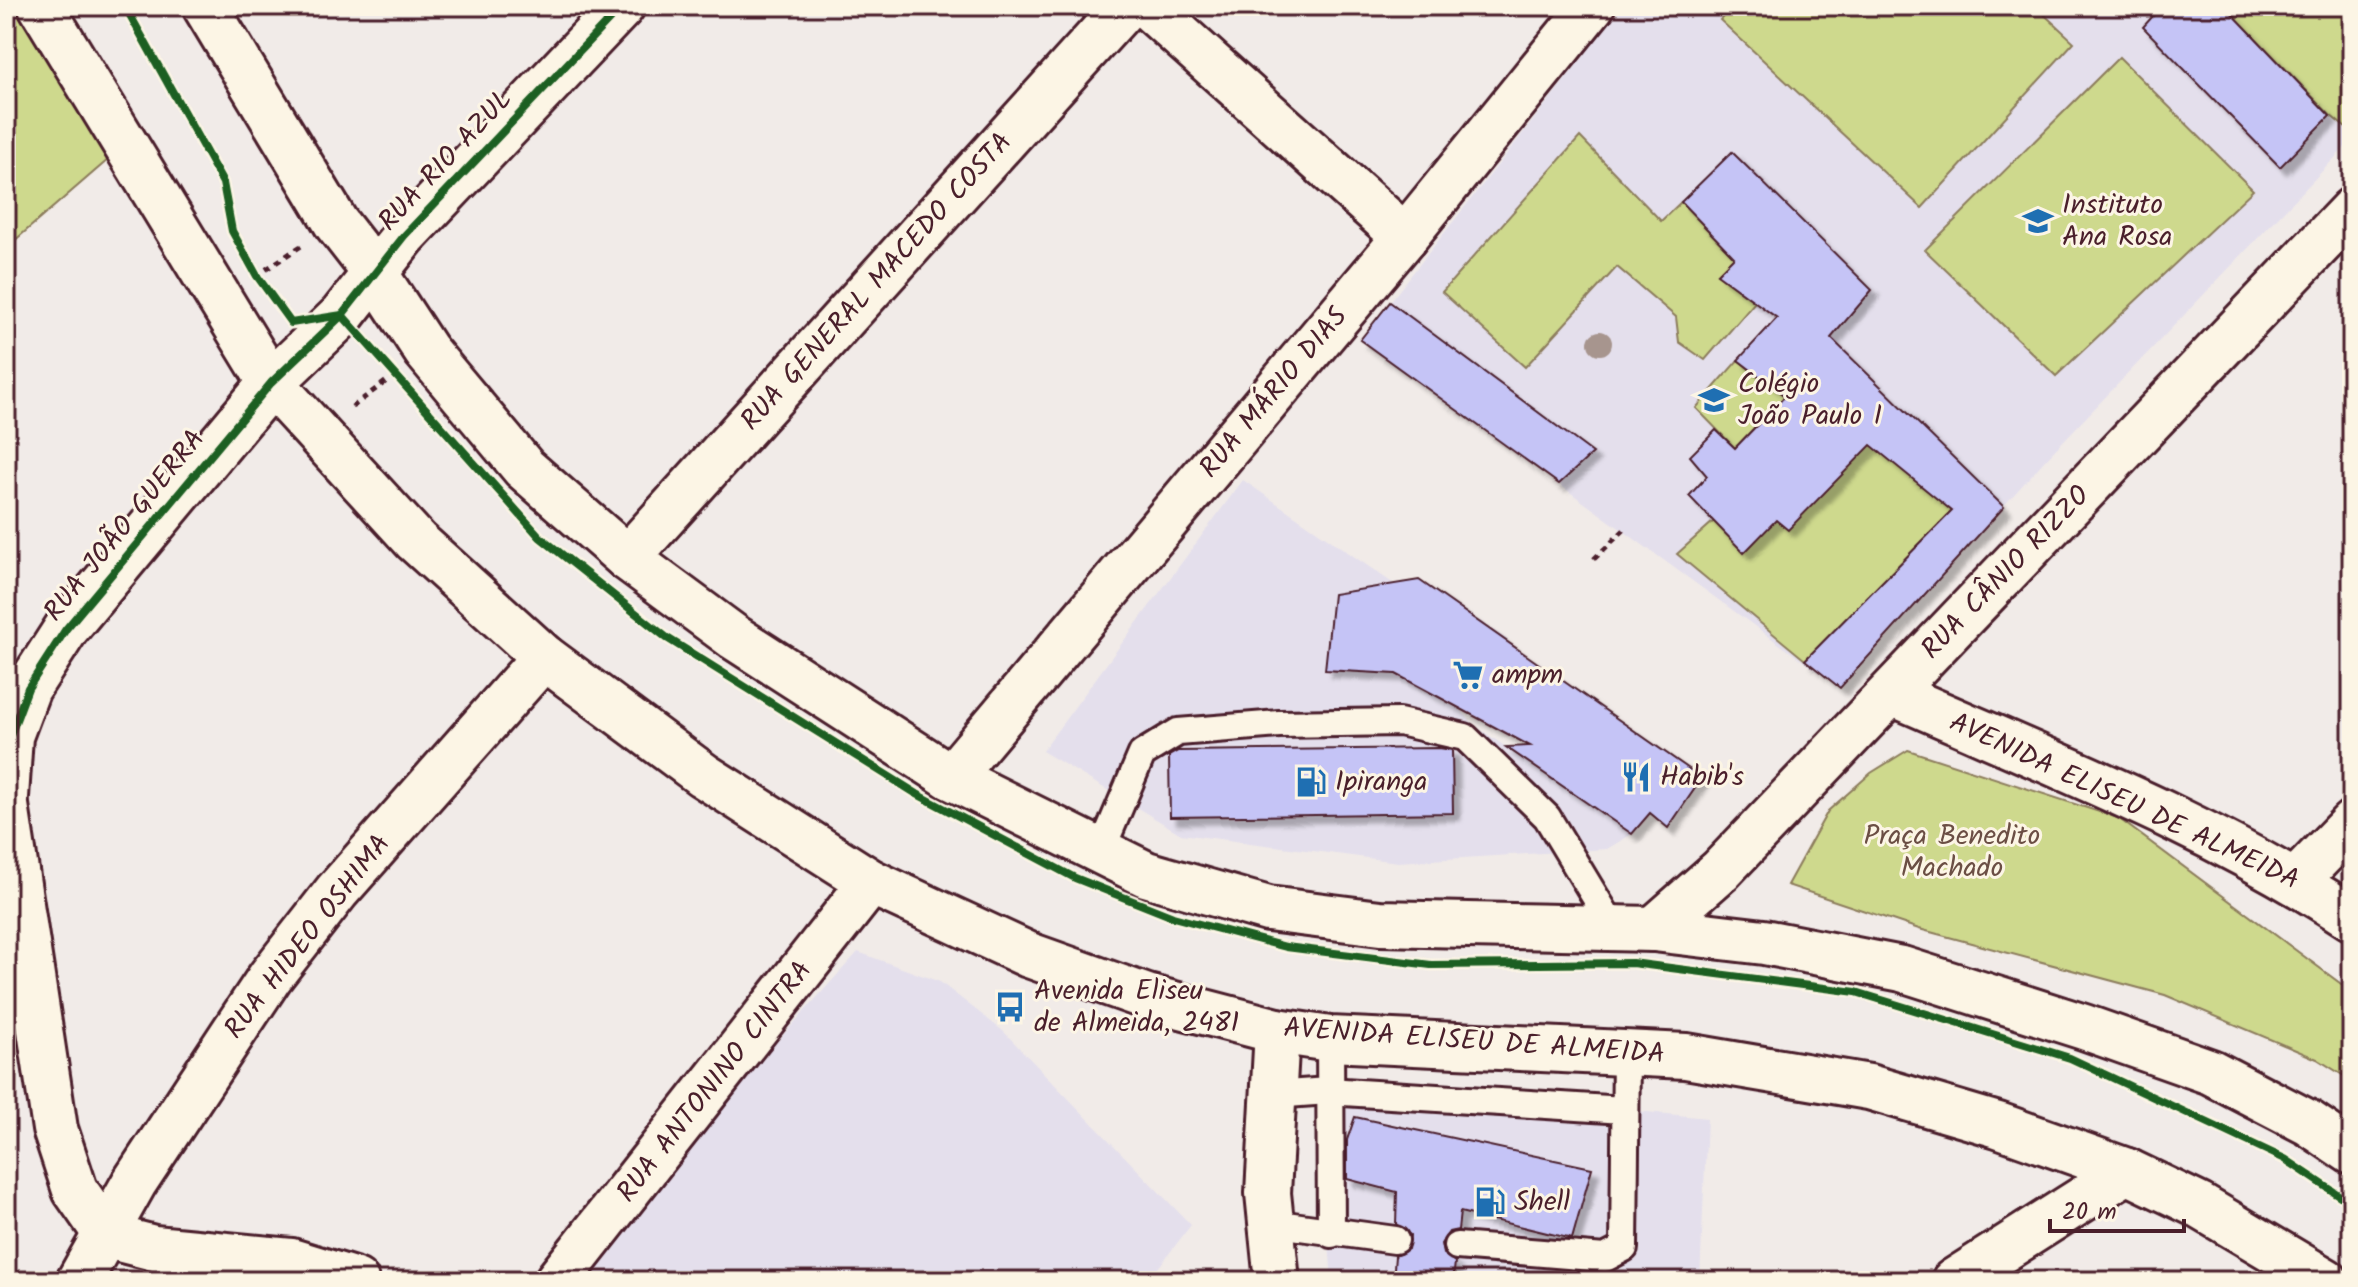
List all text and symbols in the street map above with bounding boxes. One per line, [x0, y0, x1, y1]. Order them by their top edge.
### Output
street label: RUA RIO AZUL [368, 79, 524, 243]
street label: RUA GENERAL MACEDO COSTA [730, 122, 1024, 442]
place label: Instituto Ana Rosa [2062, 183, 2172, 260]
school or university icon: Instituto Ana Rosa [2021, 204, 2055, 238]
street label: RUA MÁRIO DIAS [1188, 297, 1360, 489]
place label: Colégio João Paulo I [1738, 362, 1882, 439]
school or university icon: Colégio João Paulo I [1697, 383, 1731, 417]
street label: RUA JOÃO GUERRA [33, 420, 217, 632]
street label: RUA CÂNIO RIZZO [1911, 475, 2101, 671]
place label: ampm [1492, 653, 1563, 698]
supermarket icon: ampm [1451, 658, 1485, 692]
street label: AVENIDA ELISEU DE ALMEIDA [1941, 701, 2307, 903]
place label: Habib's [1660, 755, 1744, 800]
place label: Ipiranga [1335, 760, 1427, 805]
restaurant icon: Habib's [1619, 760, 1653, 794]
fuel station icon: Ipiranga [1294, 765, 1328, 799]
park label: Praça Benedito Machado [1864, 814, 2040, 891]
street label: RUA HIDEO OSHIMA [213, 825, 403, 1049]
street label: RUA ANTONINO CINTRA [606, 951, 824, 1213]
place label: Avenida Eliseu de Almeida, 2481 [1034, 969, 1239, 1046]
bus stop icon: Avenida Eliseu de Almeida, 2481 [993, 990, 1027, 1024]
street label: AVENIDA ELISEU DE ALMEIDA [1282, 1006, 1666, 1078]
place label: Shell [1514, 1180, 1570, 1225]
scale bar [2050, 1183, 2184, 1233]
fuel station icon: Shell [1473, 1185, 1507, 1219]
text: 20 m [2062, 1193, 2117, 1232]

